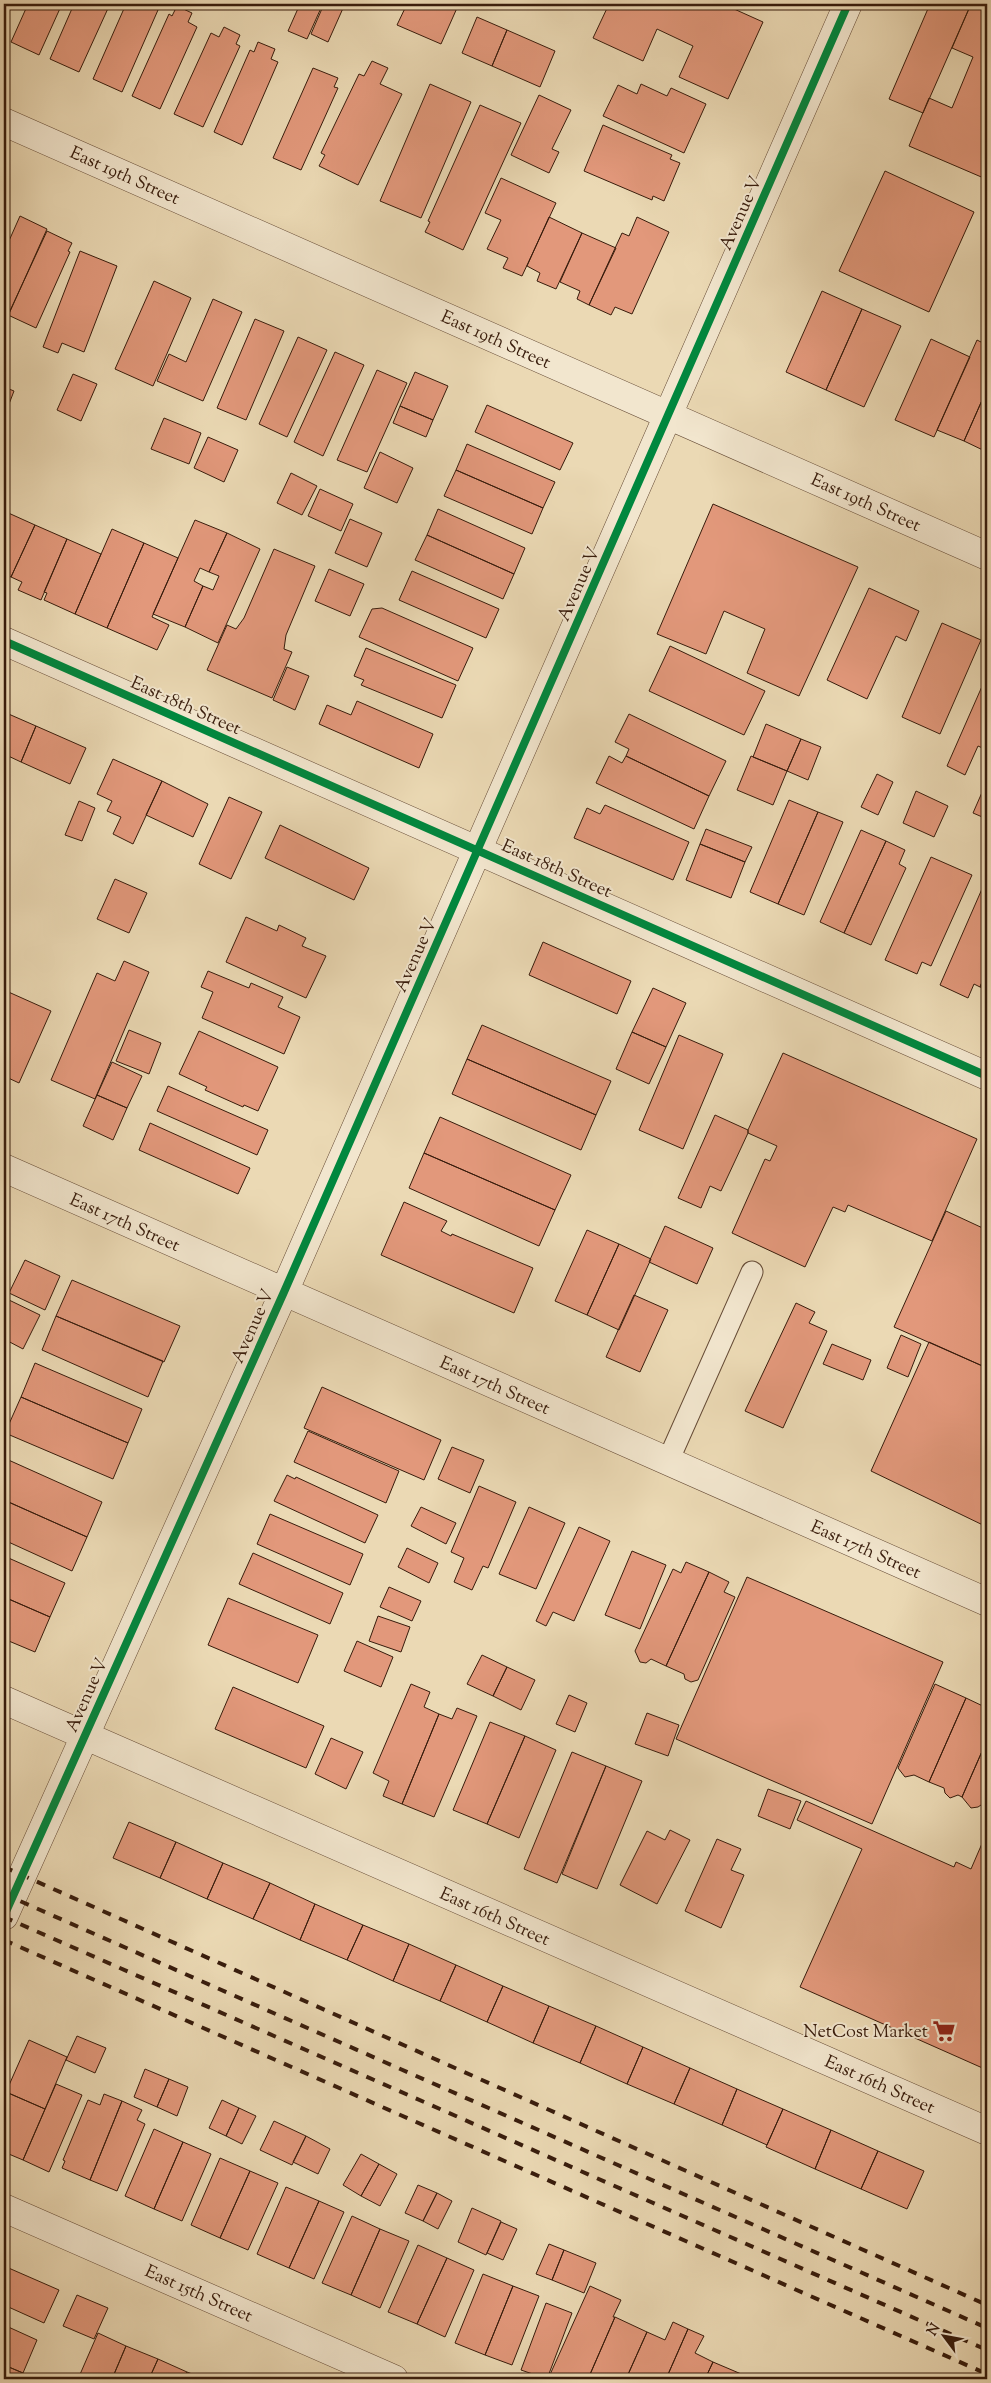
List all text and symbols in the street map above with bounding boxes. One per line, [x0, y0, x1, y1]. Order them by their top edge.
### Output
street label: East 19th Street [65, 141, 183, 213]
street label: Avenue V [714, 172, 770, 255]
street label: East 19th Street [436, 305, 554, 377]
street label: East 19th Street [806, 468, 924, 540]
street label: Avenue V [552, 543, 608, 626]
street label: East 18th Street [126, 671, 245, 743]
street label: East 18th Street [497, 834, 616, 906]
street label: Avenue V [389, 914, 445, 997]
street label: East 17th Street [65, 1188, 184, 1260]
street label: Avenue V [226, 1285, 282, 1368]
street label: East 17th Street [435, 1351, 554, 1423]
street label: East 17th Street [806, 1515, 925, 1587]
street label: Avenue V [60, 1654, 116, 1737]
street label: East 16th Street [435, 1882, 553, 1954]
supermarket icon: NetCost Market [931, 2018, 957, 2044]
place label: NetCost Market [803, 2020, 928, 2046]
street label: East 16th Street [820, 2050, 938, 2122]
street label: East 15th Street [140, 2259, 256, 2330]
north arrow [918, 2310, 968, 2360]
text: N [923, 2320, 946, 2340]

